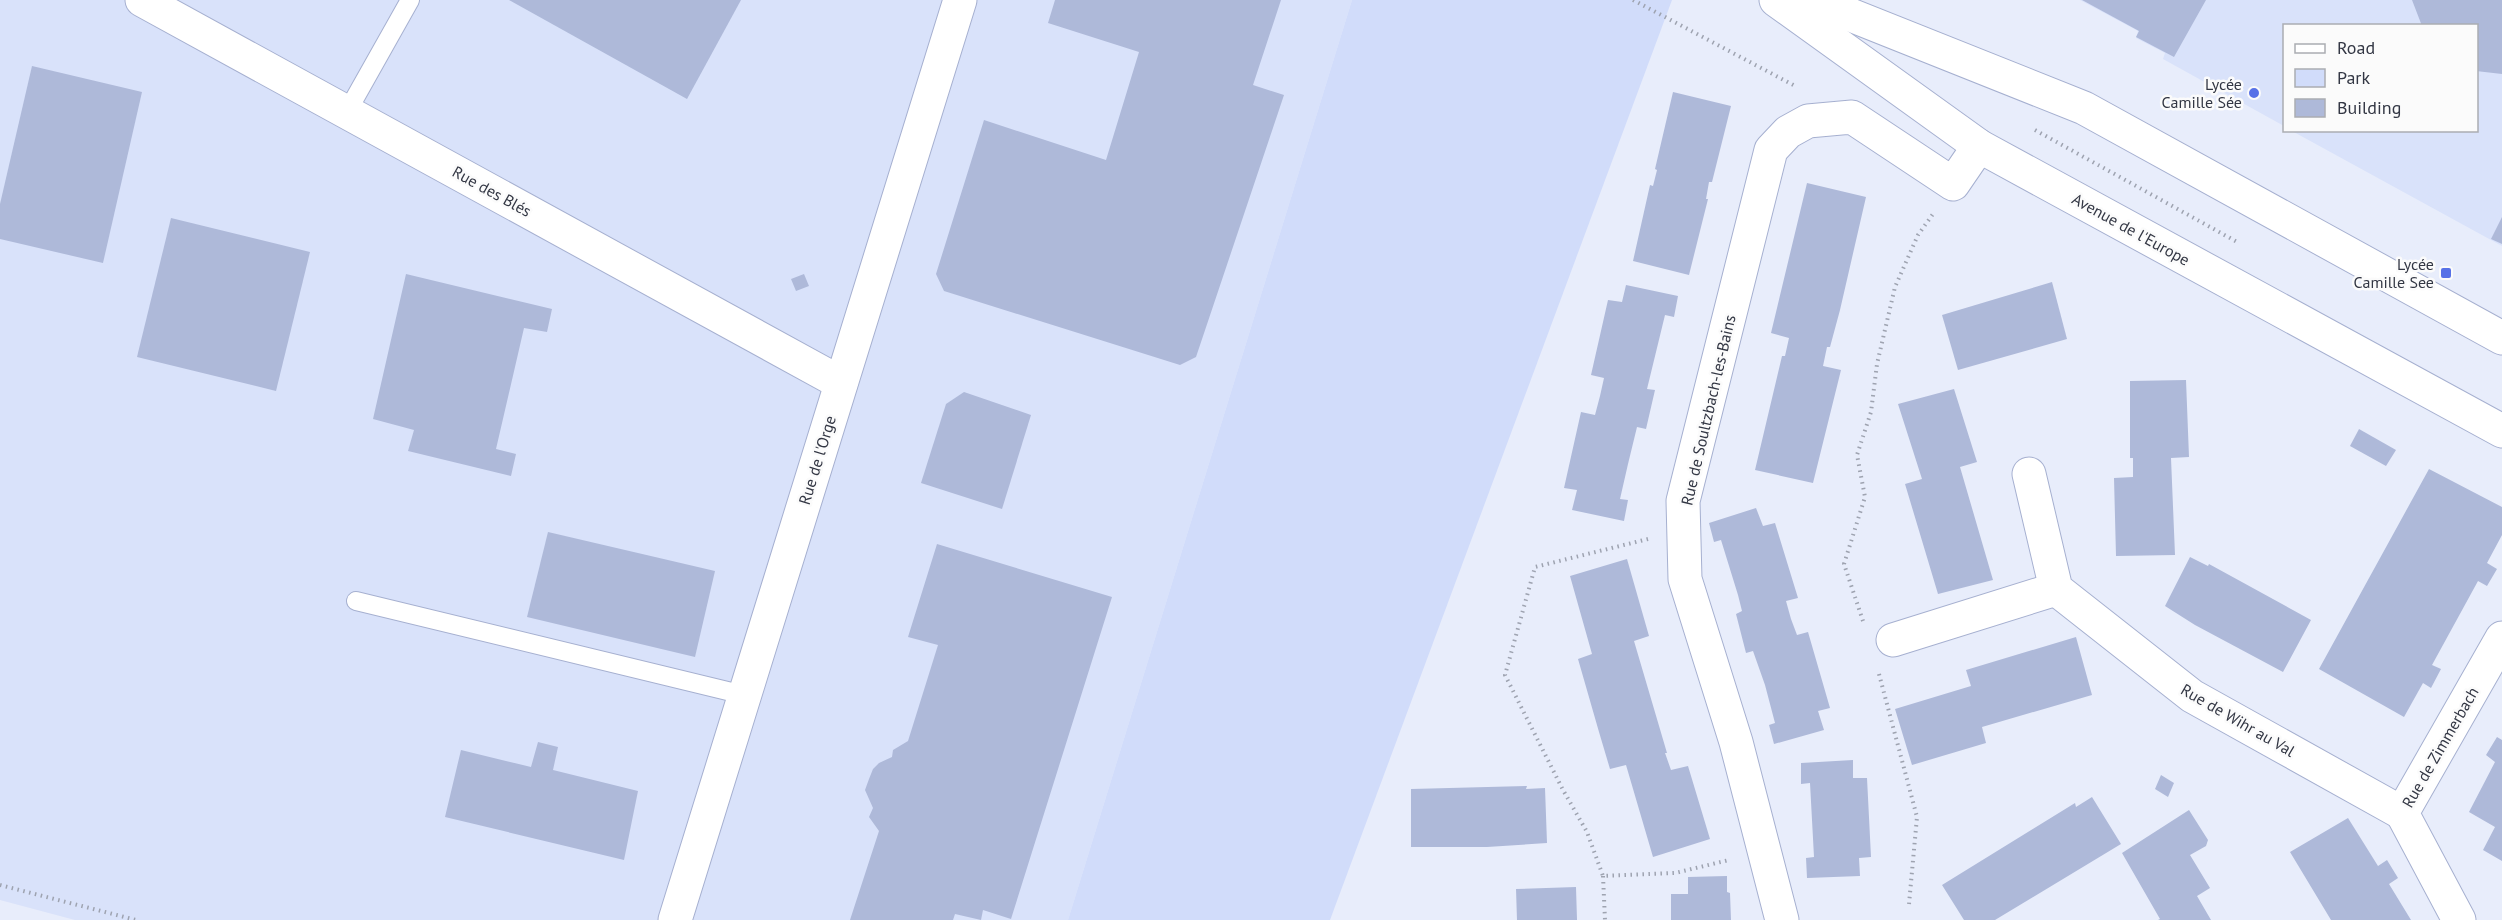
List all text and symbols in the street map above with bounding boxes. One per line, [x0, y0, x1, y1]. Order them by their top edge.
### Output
legend [2283, 24, 2478, 132]
text: Road [2337, 36, 2375, 59]
text: Park [2337, 66, 2370, 89]
place label: Lycée Camille Sée [2162, 74, 2242, 112]
marker: Lycée Camille Sée [2247, 86, 2261, 100]
text: Building [2337, 96, 2401, 119]
street label: Rue des Blés [449, 161, 535, 221]
street label: Avenue de l'Europe [2069, 188, 2193, 270]
place label: Lycée Camille See [2354, 254, 2434, 292]
marker: Lycée Camille See [2439, 266, 2453, 280]
street label: Rue de Soultzbach-les-Bains [1676, 312, 1740, 507]
street label: Rue de l'Orge [794, 413, 840, 507]
street label: Rue de Wihr au Val [2177, 679, 2299, 761]
street label: Rue de Zimmerbach [2397, 683, 2483, 811]

